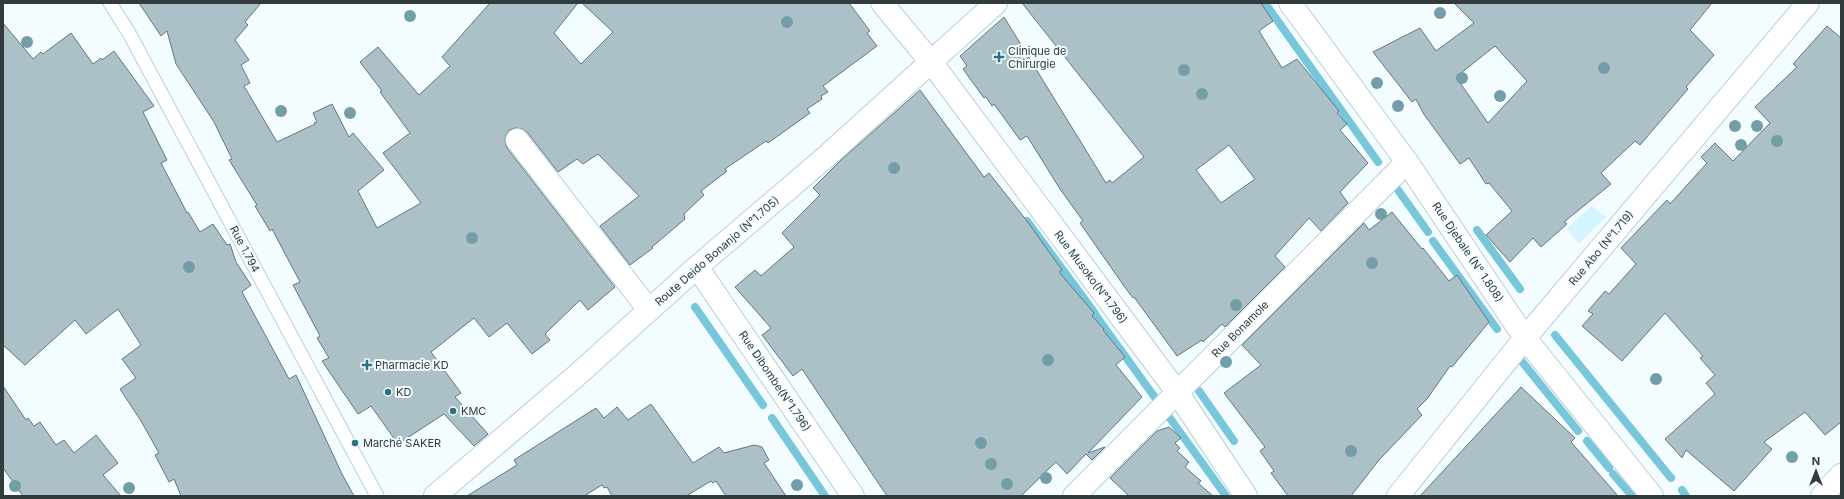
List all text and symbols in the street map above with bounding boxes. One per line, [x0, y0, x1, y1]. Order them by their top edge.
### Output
place label: Clinique de Chirurgie [1008, 44, 1066, 71]
marker: Clinique de Chirurgie [993, 51, 1005, 63]
street label: Route Deido Bonanjo (N°1.705) [652, 193, 782, 309]
street label: Rue Djebale (N° 1.808) [1429, 199, 1507, 305]
street label: Rue Abo (N°1.719) [1566, 208, 1636, 288]
street label: Rue 1.794 [227, 223, 263, 275]
street label: Rue Musoko(N°1.796) [1051, 228, 1131, 326]
street label: Rue Bonamole [1209, 298, 1271, 360]
street label: Rue Dibombe(N°1.796) [736, 328, 814, 434]
place label: Pharmacie KD [375, 358, 449, 372]
marker: Pharmacie KD [362, 360, 372, 370]
place label: KD [396, 385, 411, 399]
marker: KD [383, 387, 393, 397]
place label: KMC [461, 404, 486, 418]
marker: KMC [448, 406, 458, 416]
place label: Marché SAKER [363, 436, 441, 450]
marker: Marché SAKER [350, 438, 360, 448]
north arrow [1796, 451, 1836, 491]
text: N [1812, 454, 1820, 468]

